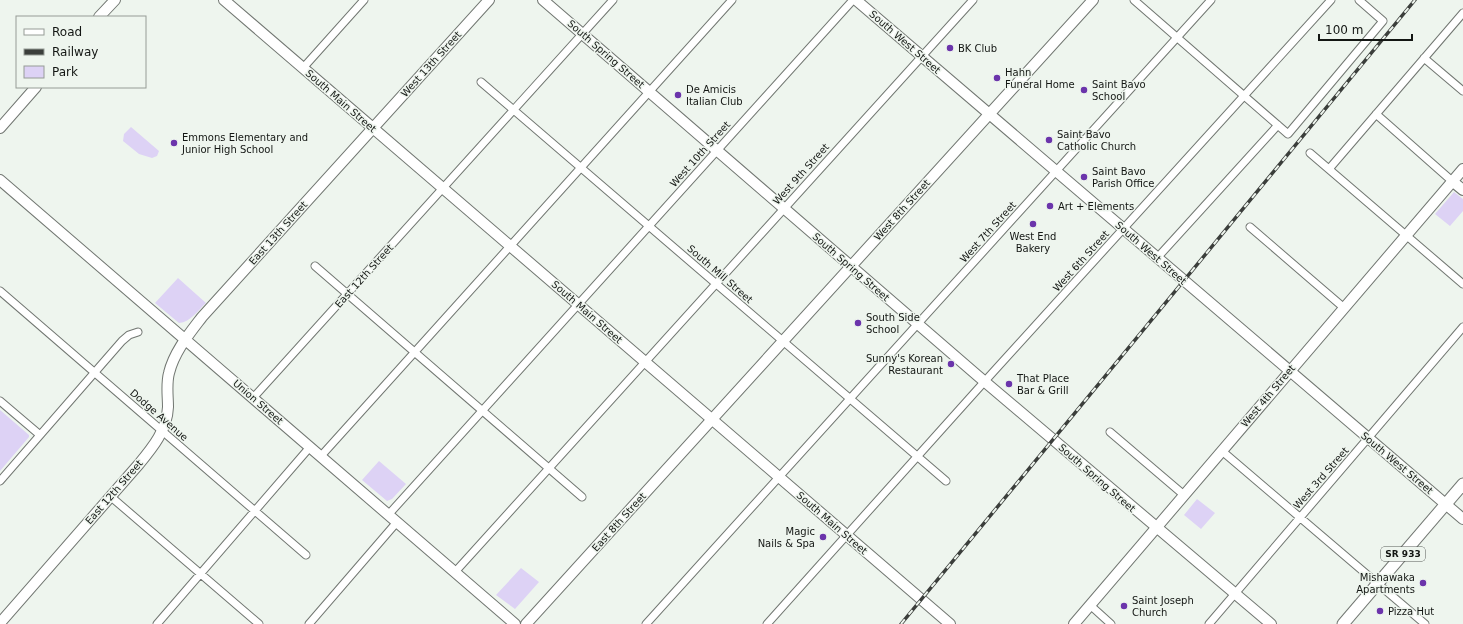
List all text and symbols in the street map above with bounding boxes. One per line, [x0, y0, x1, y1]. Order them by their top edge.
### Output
street label: South West Street [867, 8, 943, 76]
legend [16, 16, 146, 88]
scale bar [1319, 16, 1412, 42]
street label: South Spring Street [565, 18, 647, 90]
text: 100 m [1325, 23, 1363, 37]
text: Road [52, 25, 82, 39]
street label: West 13th Street [399, 29, 463, 99]
marker: BK Club [945, 43, 955, 53]
place label: BK Club [958, 43, 997, 54]
text: Railway [52, 45, 98, 59]
text: Park [52, 65, 78, 79]
street label: South Main Street [304, 67, 379, 135]
place label: Hahn Funeral Home [1005, 67, 1075, 90]
marker: Hahn Funeral Home [992, 73, 1002, 83]
place label: Saint Bavo School [1092, 79, 1146, 102]
place label: De Amicis Italian Club [686, 84, 743, 107]
marker: Saint Bavo School [1079, 85, 1089, 95]
marker: De Amicis Italian Club [673, 90, 683, 100]
street label: West 10th Street [668, 119, 732, 189]
place label: Saint Bavo Catholic Church [1057, 129, 1136, 152]
place label: Emmons Elementary and Junior High School [181, 132, 308, 155]
marker: Saint Bavo Catholic Church [1044, 135, 1054, 145]
marker: Emmons Elementary and Junior High School [169, 138, 179, 148]
street label: West 9th Street [771, 141, 831, 207]
place label: Saint Bavo Parish Office [1092, 166, 1155, 189]
marker: Saint Bavo Parish Office [1079, 172, 1089, 182]
street label: West 8th Street [872, 177, 932, 243]
street label: East 13th Street [247, 199, 309, 267]
street label: West 7th Street [958, 199, 1018, 265]
marker: Art + Elements [1045, 201, 1055, 211]
place label: Art + Elements [1058, 201, 1134, 212]
marker: West End Bakery [1028, 219, 1038, 229]
street label: South West Street [1113, 219, 1189, 287]
street label: West 6th Street [1051, 228, 1111, 294]
street label: South Spring Street [810, 231, 892, 303]
place label: West End Bakery [1010, 231, 1056, 254]
street label: East 12th Street [333, 242, 395, 310]
street label: South Mill Street [685, 243, 755, 305]
street label: South Main Street [550, 278, 625, 346]
place label: South Side School [866, 312, 920, 335]
marker: South Side School [853, 318, 863, 328]
place label: Sunny's Korean Restaurant [866, 353, 943, 376]
marker: Sunny's Korean Restaurant [946, 359, 956, 369]
street label: West 4th Street [1239, 363, 1297, 429]
place label: That Place Bar & Grill [1016, 373, 1069, 396]
street label: Union Street [231, 377, 285, 427]
marker: That Place Bar & Grill [1004, 379, 1014, 389]
street label: Dodge Avenue [128, 387, 190, 443]
street label: South West Street [1359, 430, 1435, 496]
street label: South Spring Street [1056, 442, 1138, 514]
street label: West 3rd Street [1291, 445, 1351, 511]
street label: East 12th Street [83, 458, 145, 526]
street label: South Main Street [795, 489, 870, 557]
street label: East 8th Street [590, 490, 648, 554]
place label: Magic Nails & Spa [758, 526, 815, 549]
marker: Magic Nails & Spa [818, 532, 828, 542]
road number: SR 933 [1381, 547, 1425, 561]
place label: Mishawaka Apartments [1356, 572, 1415, 595]
marker: Mishawaka Apartments [1418, 578, 1428, 588]
place label: Saint Joseph Church [1132, 595, 1194, 618]
marker: Saint Joseph Church [1119, 601, 1129, 611]
marker: Pizza Hut [1375, 606, 1385, 616]
place label: Pizza Hut [1388, 606, 1434, 617]

